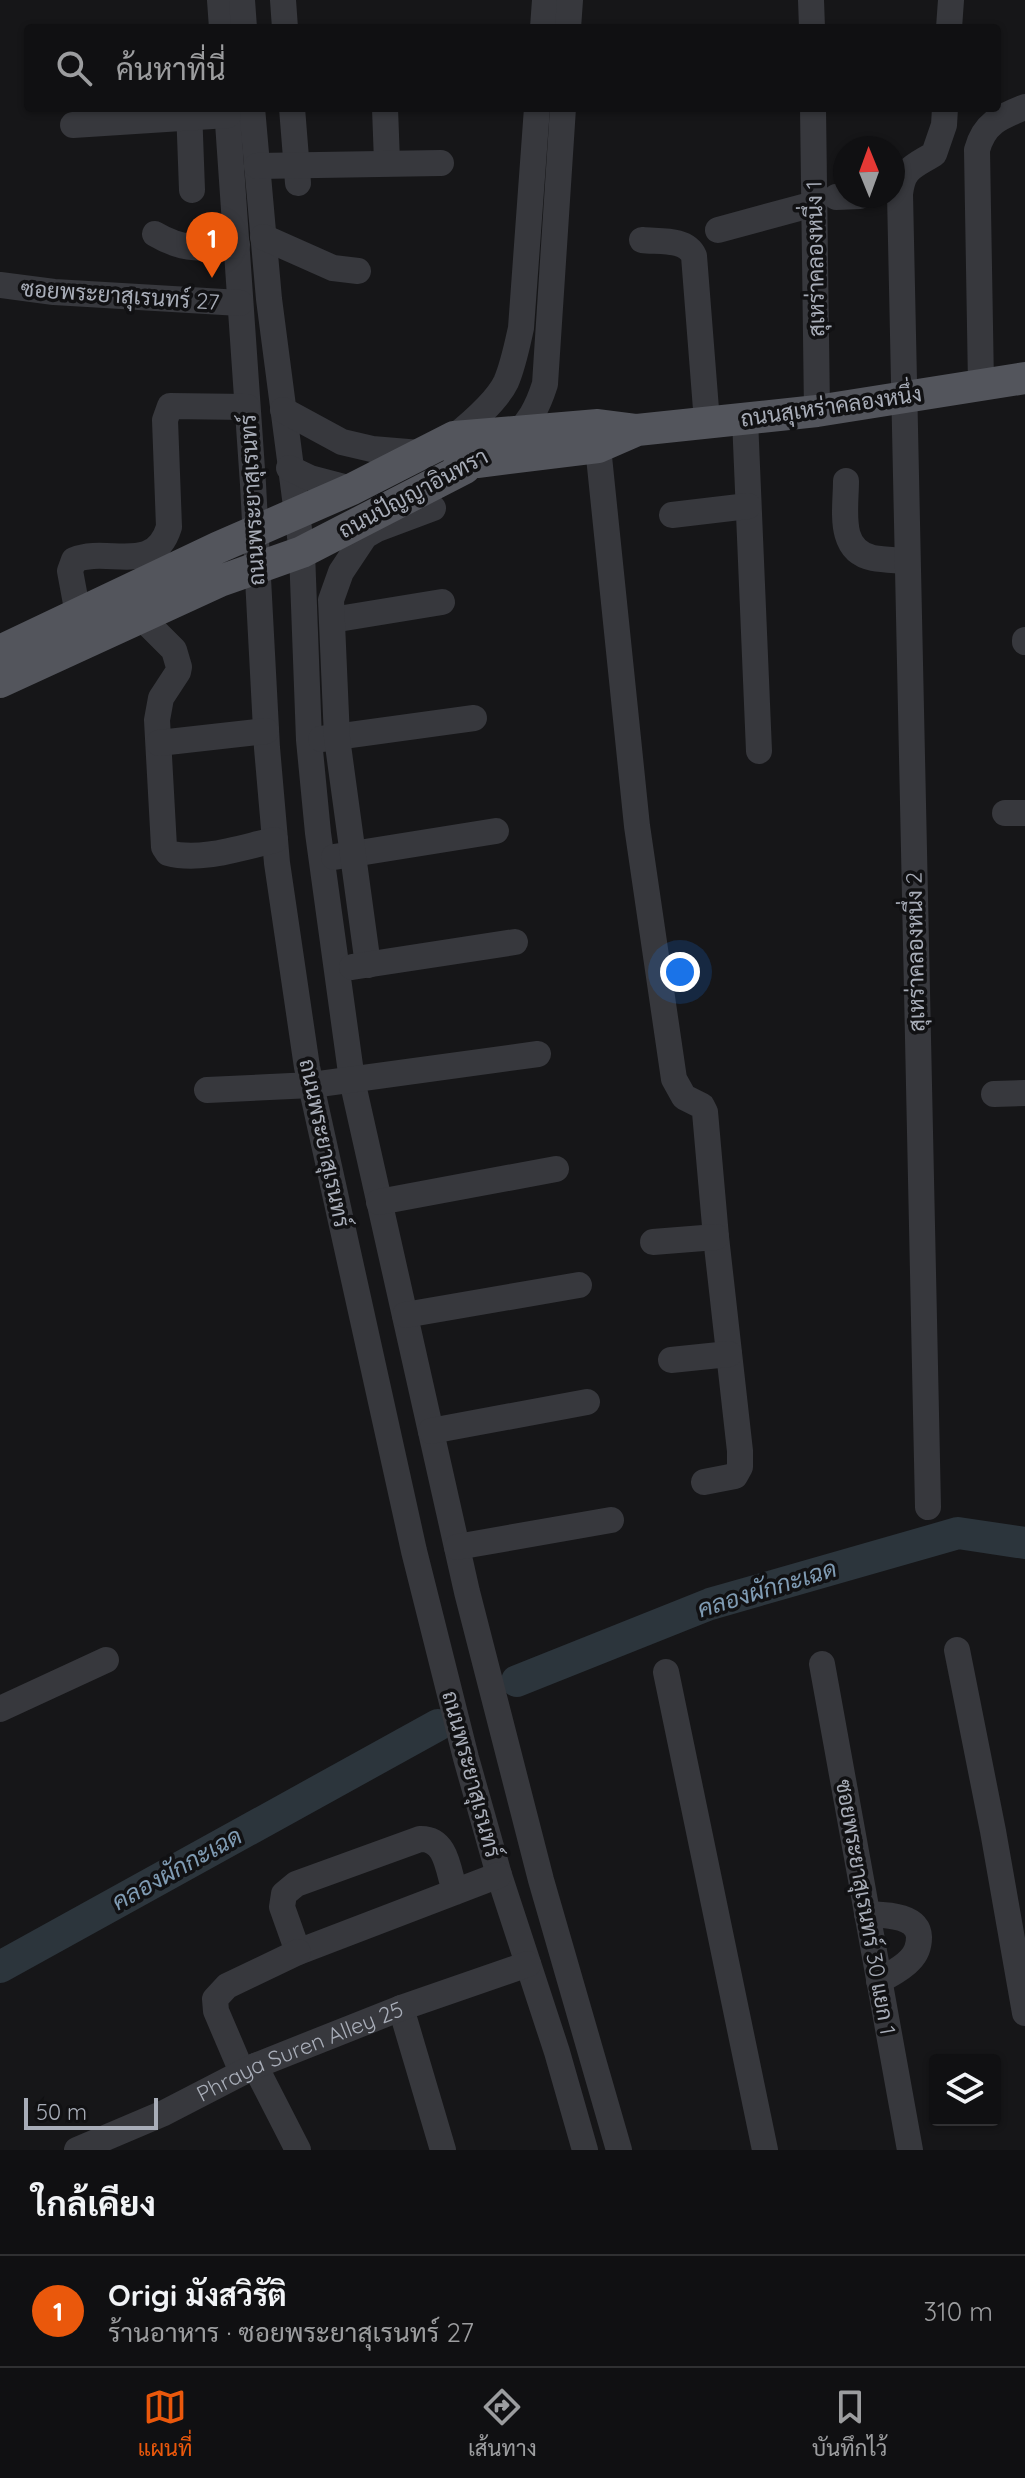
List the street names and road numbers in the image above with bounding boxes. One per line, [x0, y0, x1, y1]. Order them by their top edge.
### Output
street label: สุเหร่าคลองหนึ่ง 1 [795, 181, 832, 337]
street label: ซอยพระยาสุเรนทร์ 27 [20, 274, 220, 318]
street label: ถนนสุเหร่าคลองหนึ่ง [738, 375, 924, 435]
street label: ถนนพระยาสุเรนทร์ [234, 413, 272, 586]
street label: ถนนปัญญาอินทรา [334, 442, 492, 544]
street label: สุเหร่าคลองหนึ่ง 2 [895, 872, 932, 1032]
street label: ถนนพระยาสุเรนทร์ [292, 1056, 357, 1230]
street label: ถนนพระยาสุเรนทร์ [434, 1687, 508, 1861]
street label: ซอยพระยาสุเรนทร์ 30 แยก 1 [828, 1777, 902, 2037]
street label: Phraya Suren Alley 25 [192, 1995, 407, 2108]

